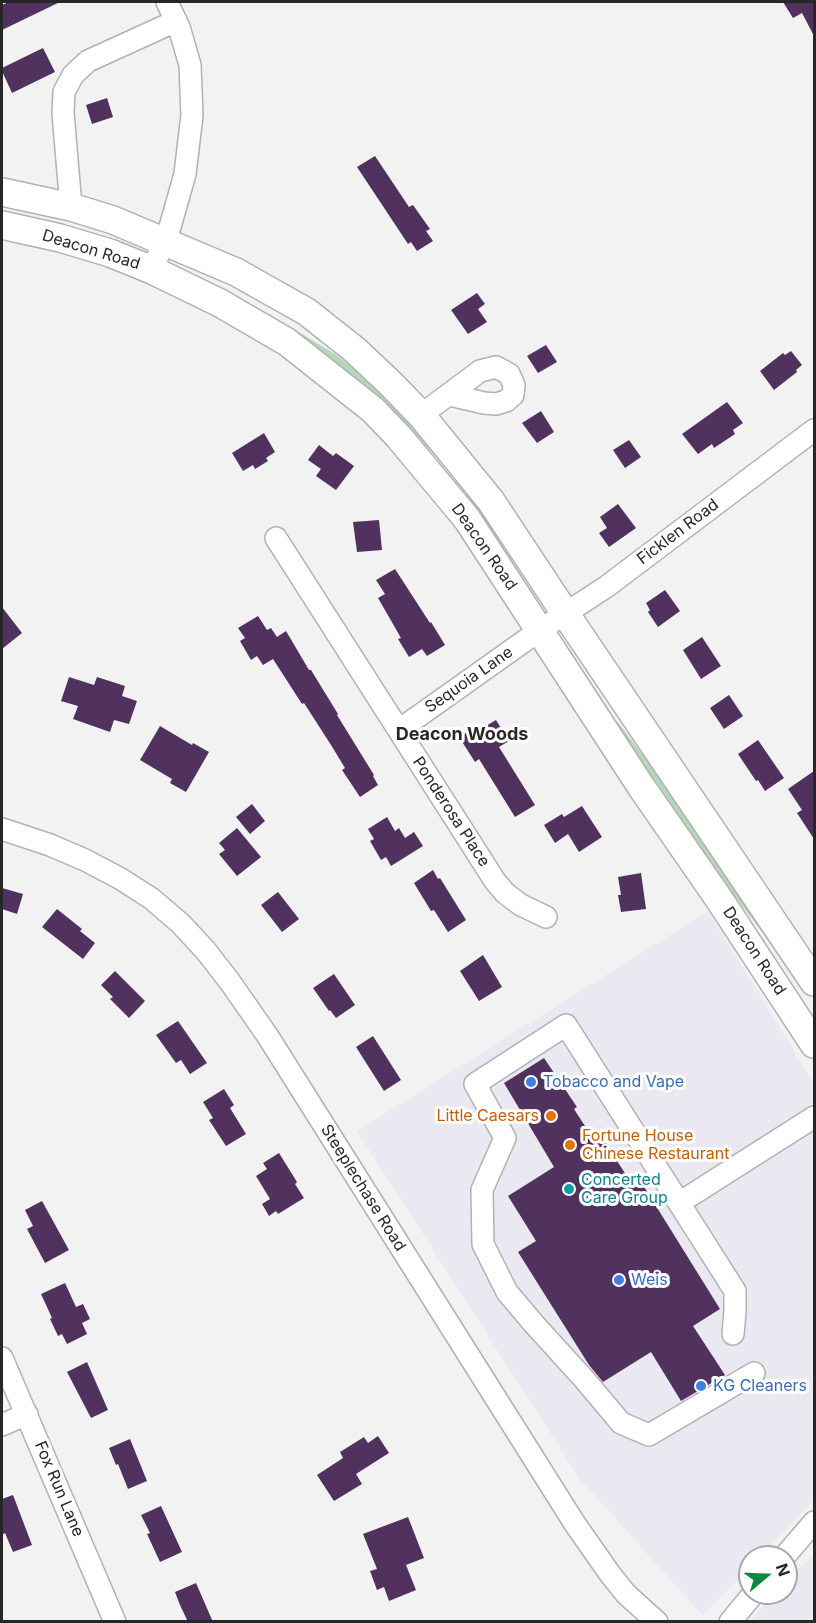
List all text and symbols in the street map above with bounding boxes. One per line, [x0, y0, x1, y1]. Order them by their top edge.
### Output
street label: Deacon Road [40, 226, 142, 274]
street label: Ficklen Road [633, 495, 723, 569]
street label: Deacon Road [447, 500, 521, 594]
street label: Sequoia Lane [421, 643, 517, 717]
district label: Deacon Woods [396, 724, 528, 746]
street label: Ponderosa Place [408, 753, 494, 871]
street label: Deacon Road [718, 903, 790, 999]
place label: Tobacco and Vape [543, 1072, 684, 1092]
marker: Tobacco and Vape [524, 1075, 538, 1089]
place label: Little Caesars [436, 1106, 539, 1126]
marker: Little Caesars [544, 1109, 558, 1123]
street label: Steeplechase Road [316, 1121, 410, 1255]
place label: Fortune House Chinese Restaurant [582, 1126, 729, 1164]
marker: Fortune House Chinese Restaurant [563, 1138, 577, 1152]
place label: Concerted Care Group [581, 1170, 668, 1208]
marker: Concerted Care Group [562, 1182, 576, 1196]
place label: Weis [631, 1270, 668, 1290]
marker: Weis [612, 1273, 626, 1287]
place label: KG Cleaners [713, 1376, 807, 1396]
marker: KG Cleaners [694, 1379, 708, 1393]
street label: Fox Run Lane [30, 1438, 88, 1540]
north arrow [738, 1545, 798, 1605]
text: N [772, 1561, 795, 1579]

